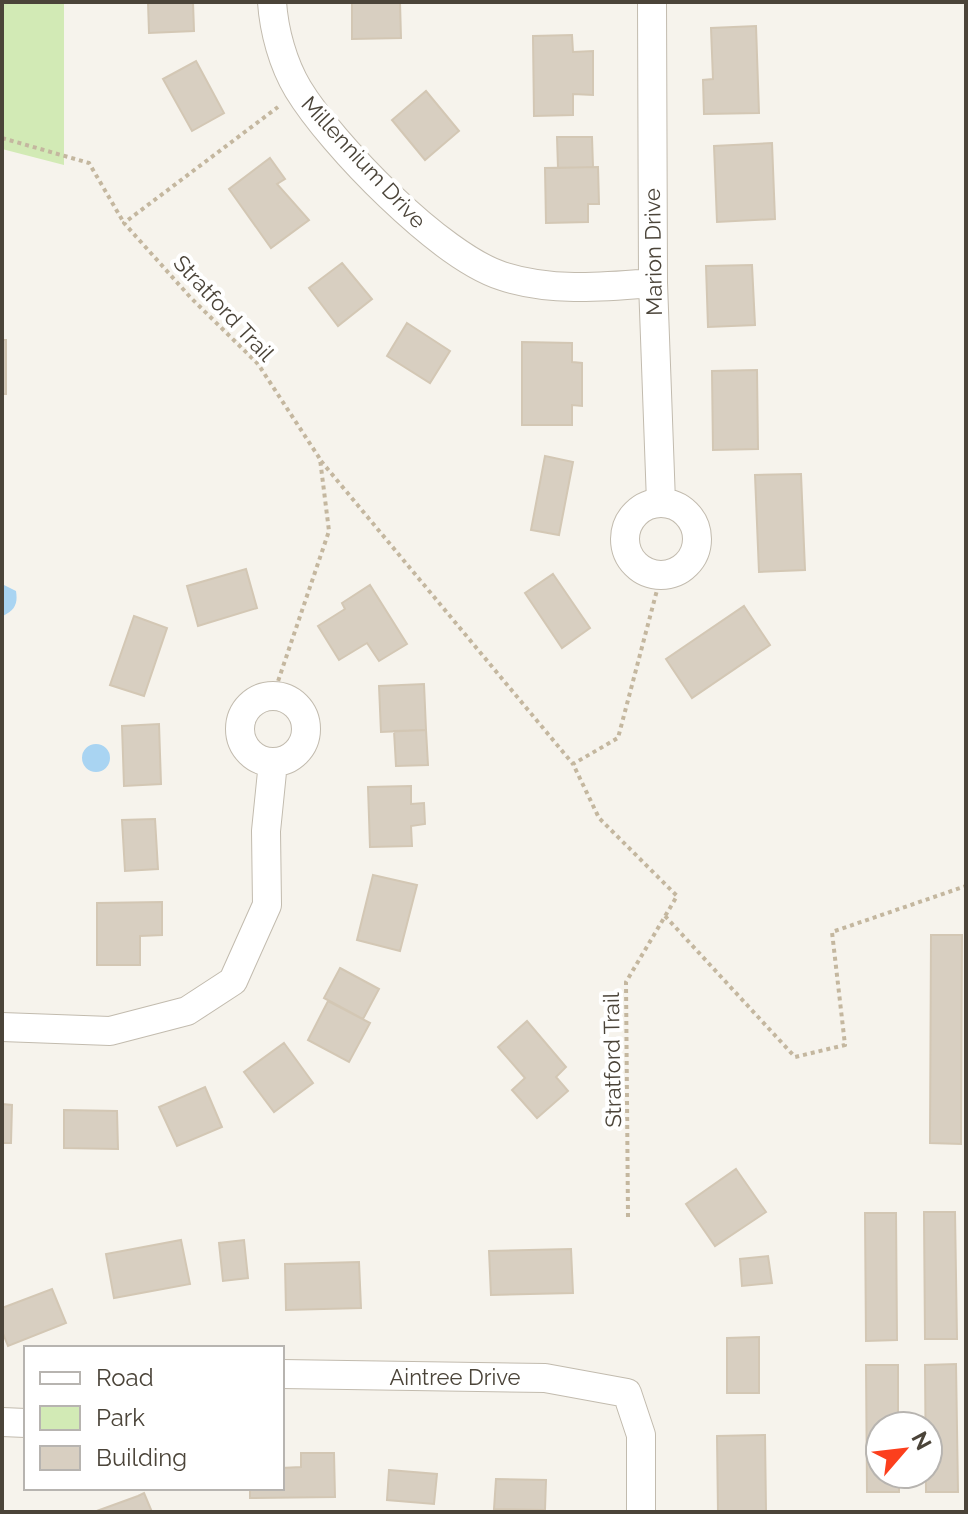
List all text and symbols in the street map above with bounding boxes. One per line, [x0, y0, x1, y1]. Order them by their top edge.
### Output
street label: Millennium Drive [296, 91, 432, 233]
street label: Marion Drive [639, 188, 667, 316]
street label: Stratford Trail [168, 250, 280, 366]
street label: Stratford Trail [598, 992, 626, 1128]
legend [24, 1346, 284, 1490]
text: Road [96, 1363, 154, 1392]
street label: Aintree Drive [389, 1364, 521, 1390]
text: Park [96, 1403, 145, 1432]
north arrow [864, 1410, 944, 1490]
text: N [906, 1427, 937, 1454]
text: Building [96, 1443, 187, 1472]

